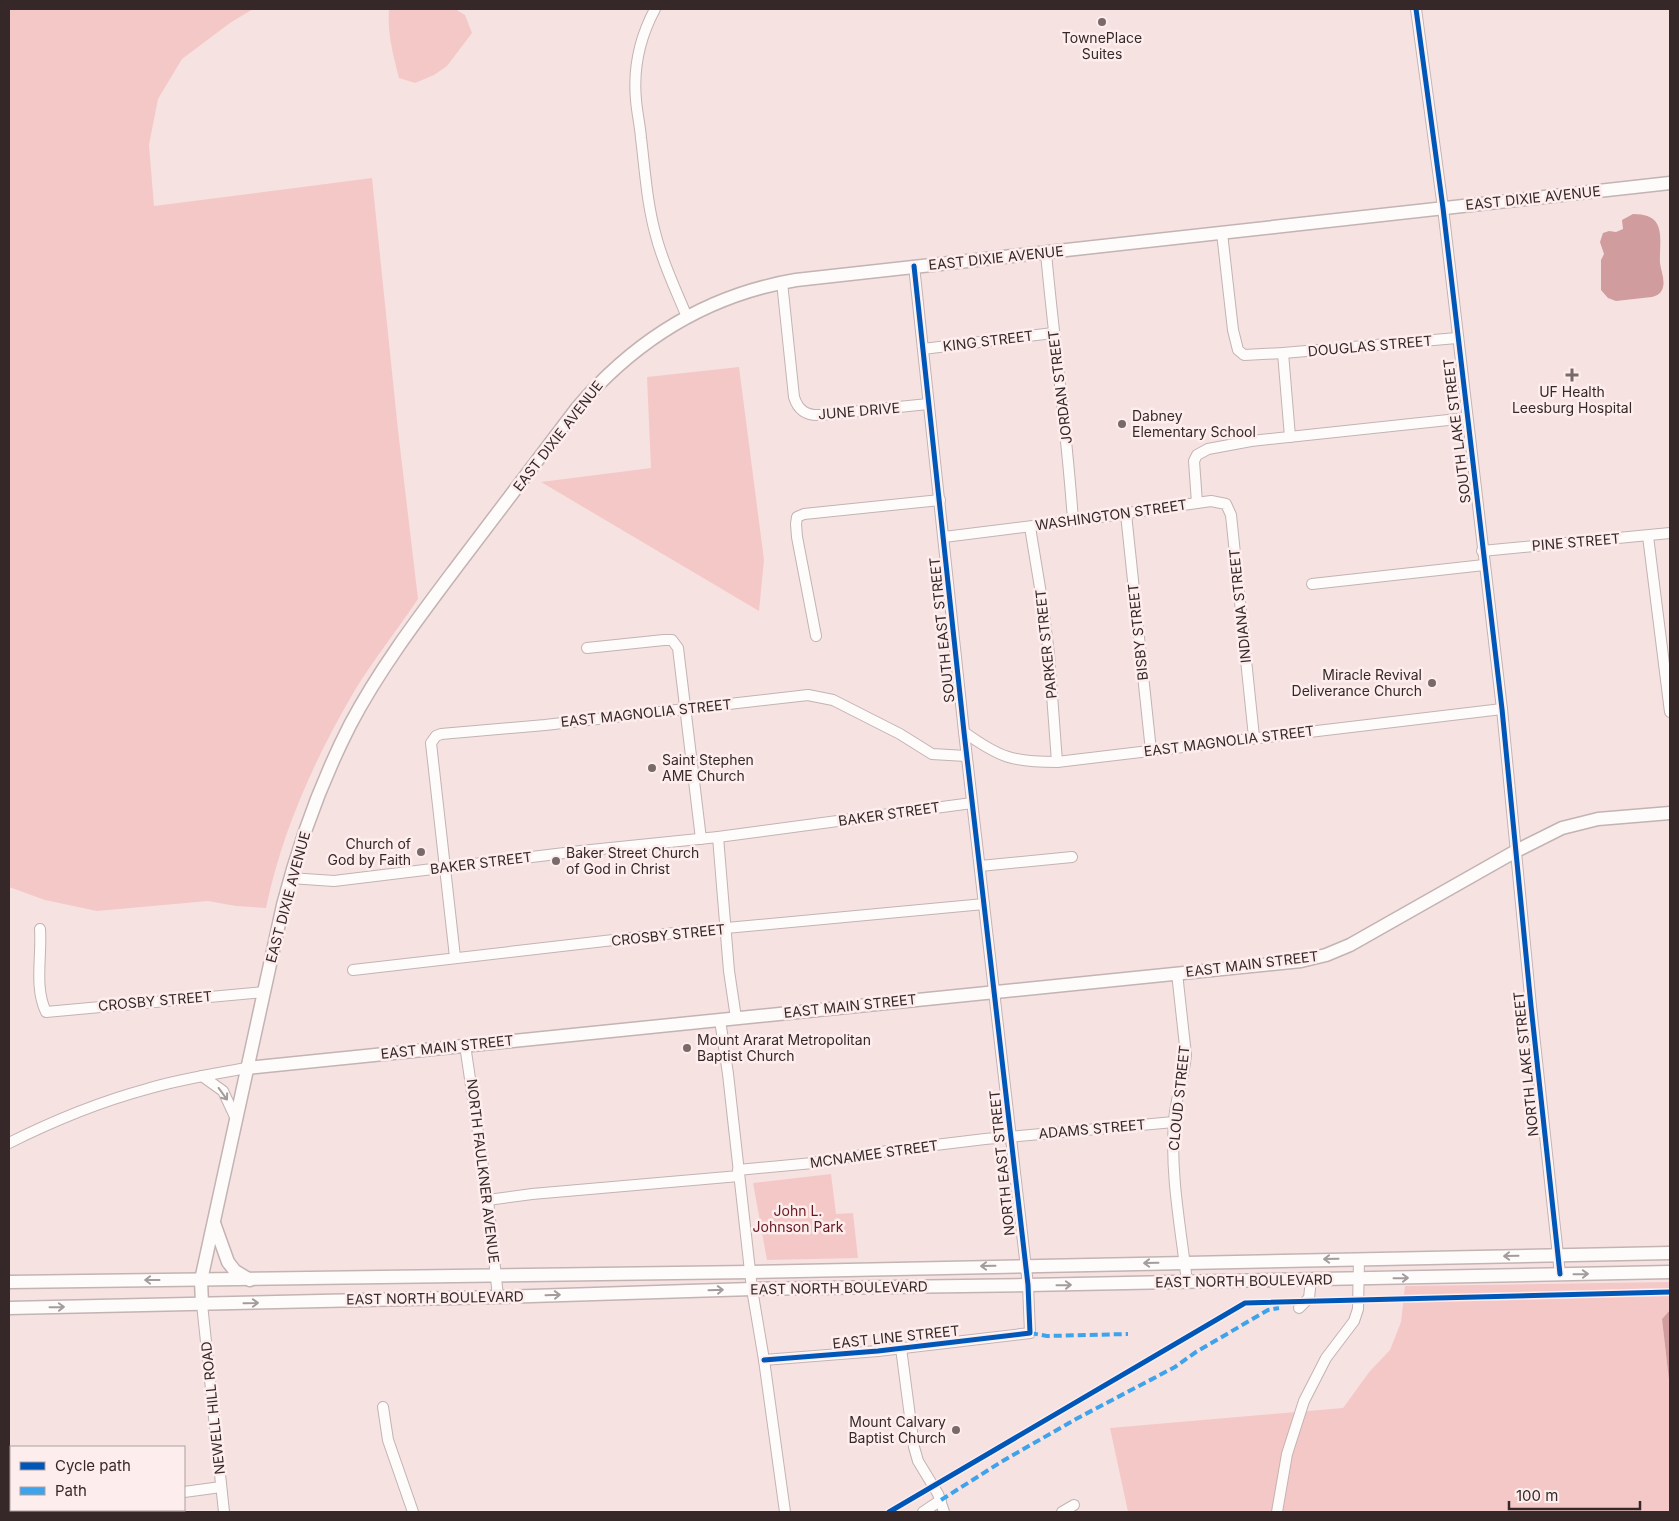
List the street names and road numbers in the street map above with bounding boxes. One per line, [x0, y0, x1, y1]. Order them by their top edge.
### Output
street label: EAST DIXIE AVENUE [1465, 182, 1601, 213]
street label: EAST DIXIE AVENUE [928, 242, 1064, 273]
street label: KING STREET [942, 327, 1034, 354]
street label: JORDAN STREET [1044, 329, 1075, 445]
street label: DOUGLAS STREET [1307, 332, 1433, 359]
street label: SOUTH LAKE STREET [1439, 358, 1474, 504]
street label: EAST DIXIE AVENUE [509, 377, 606, 494]
street label: JUNE DRIVE [817, 398, 901, 423]
street label: WASHINGTON STREET [1034, 495, 1188, 534]
street label: PINE STREET [1531, 529, 1621, 554]
street label: INDIANA STREET [1225, 548, 1254, 664]
street label: SOUTH EAST STREET [925, 556, 958, 704]
street label: BISBY STREET [1124, 583, 1151, 681]
street label: PARKER STREET [1031, 588, 1060, 700]
street label: EAST MAGNOLIA STREET [560, 695, 732, 730]
street label: EAST MAGNOLIA STREET [1143, 722, 1315, 759]
street label: BAKER STREET [837, 798, 941, 829]
street label: EAST DIXIE AVENUE [262, 829, 313, 965]
street label: BAKER STREET [429, 848, 533, 877]
street label: CROSBY STREET [610, 920, 726, 949]
street label: EAST MAIN STREET [1185, 947, 1319, 980]
street label: CROSBY STREET [97, 987, 213, 1014]
street label: EAST MAIN STREET [783, 990, 917, 1021]
street label: NORTH LAKE STREET [1509, 991, 1542, 1137]
street label: EAST MAIN STREET [380, 1031, 514, 1062]
street label: CLOUD STREET [1165, 1044, 1192, 1151]
street label: NORTH FAULKNER AVENUE [464, 1078, 503, 1264]
street label: NORTH EAST STREET [985, 1089, 1018, 1237]
street label: ADAMS STREET [1038, 1115, 1146, 1142]
street label: MCNAMEE STREET [809, 1136, 939, 1171]
street label: EAST NORTH BOULEVARD [1155, 1270, 1333, 1291]
street label: EAST NORTH BOULEVARD [750, 1277, 928, 1298]
street label: EAST NORTH BOULEVARD [346, 1287, 524, 1308]
street label: EAST LINE STREET [832, 1321, 960, 1352]
street label: NEWELL HILL ROAD [197, 1341, 228, 1476]

